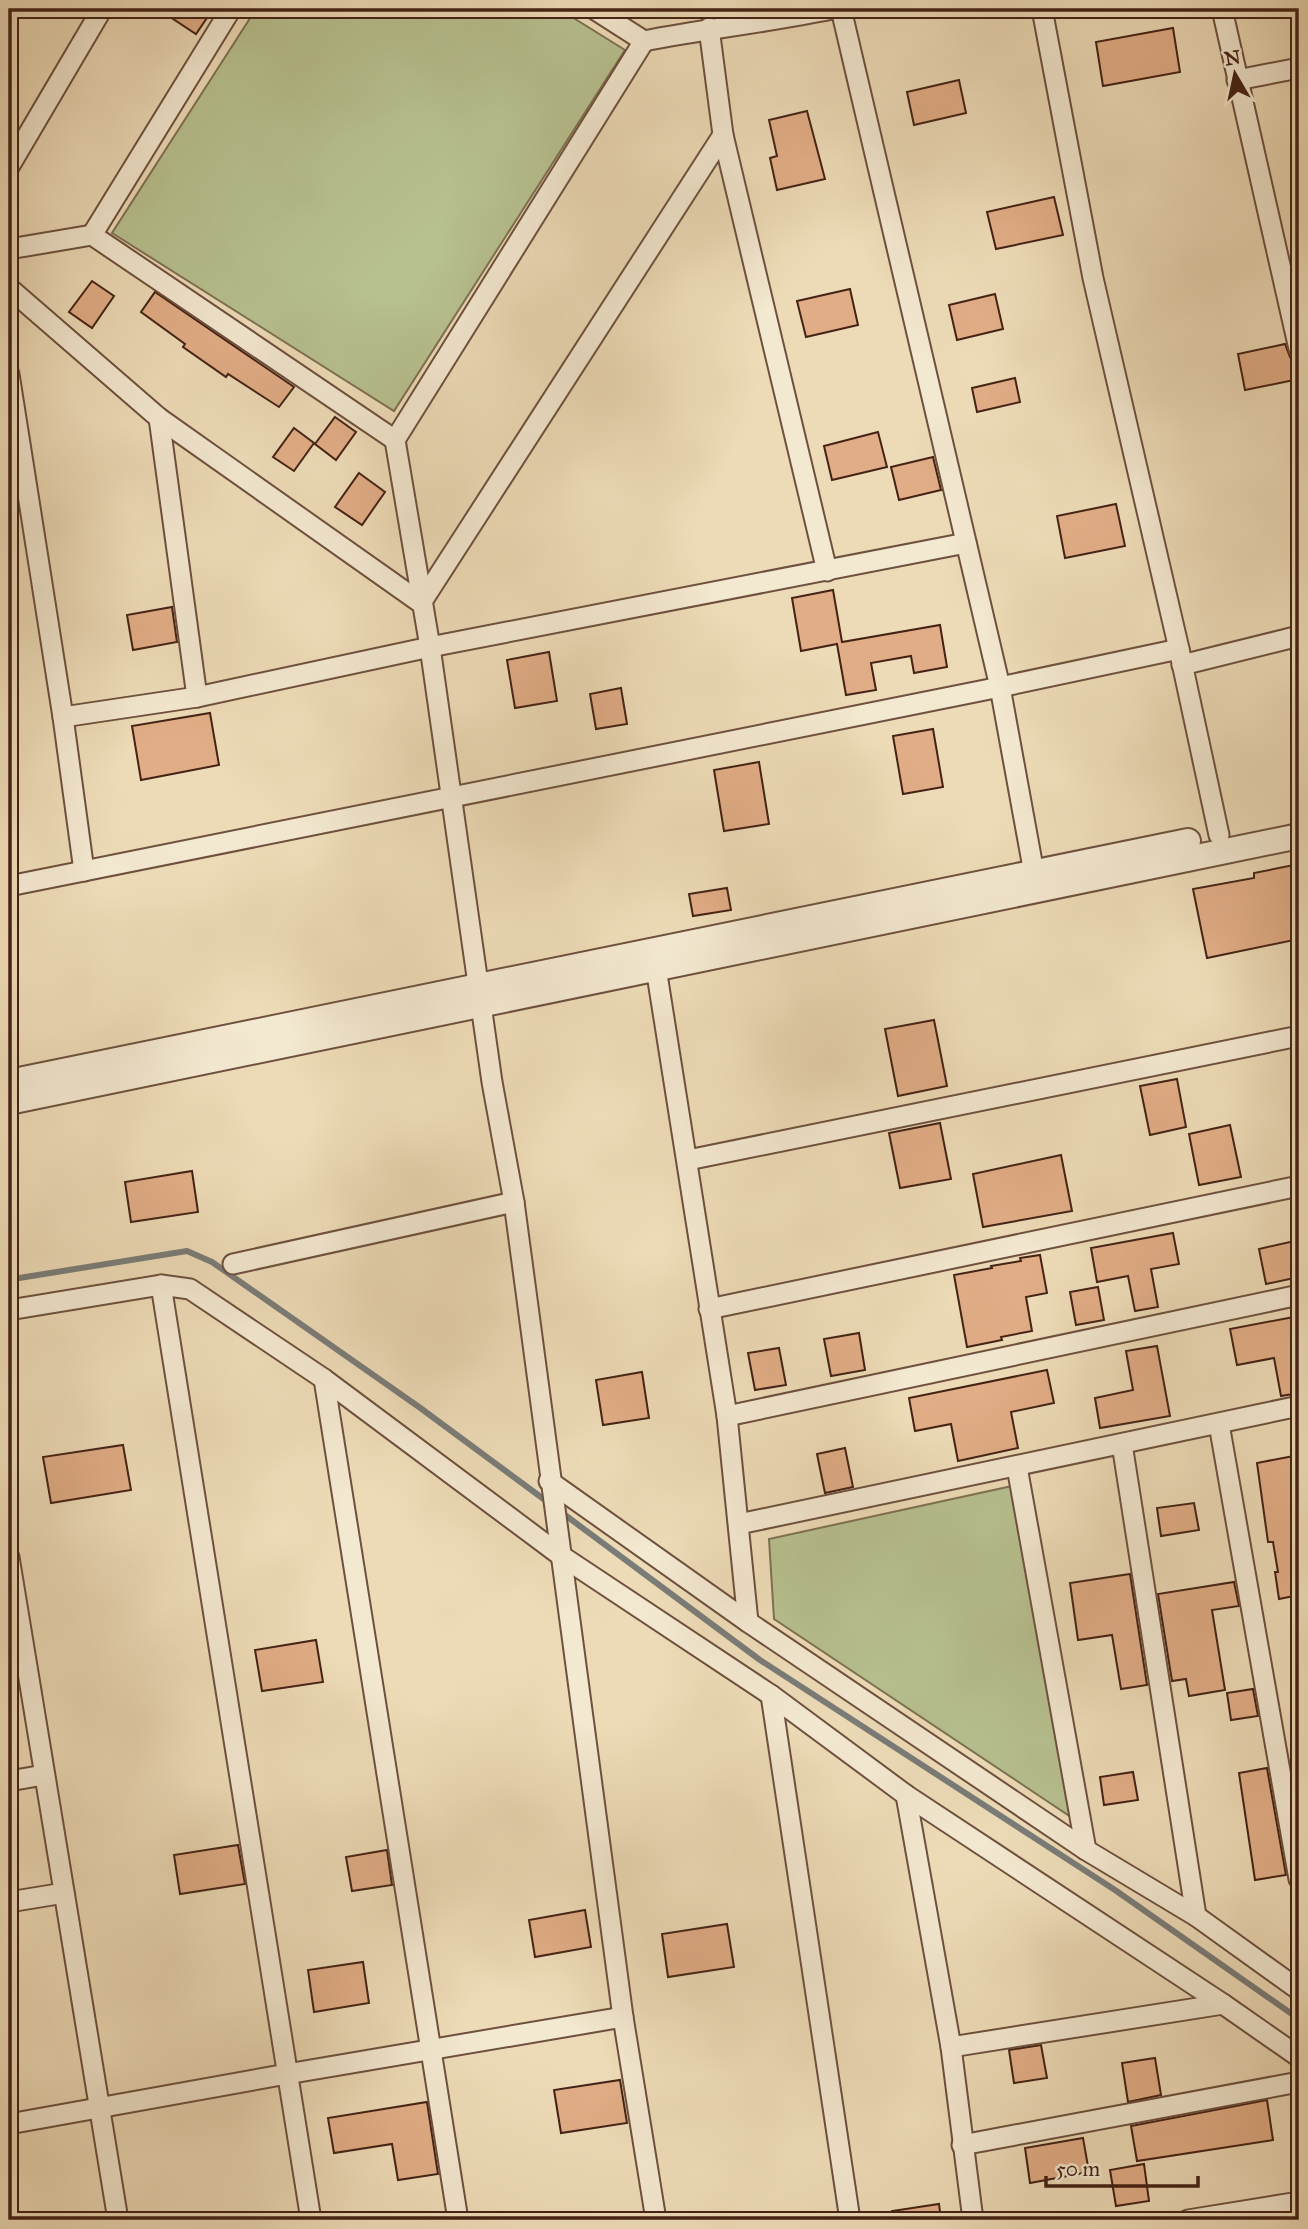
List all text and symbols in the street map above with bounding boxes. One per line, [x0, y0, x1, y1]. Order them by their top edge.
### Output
north arrow [1200, 38, 1270, 108]
text: N [1223, 45, 1242, 70]
scale bar [1046, 2145, 1198, 2189]
text: 50 m [1056, 2156, 1101, 2182]

